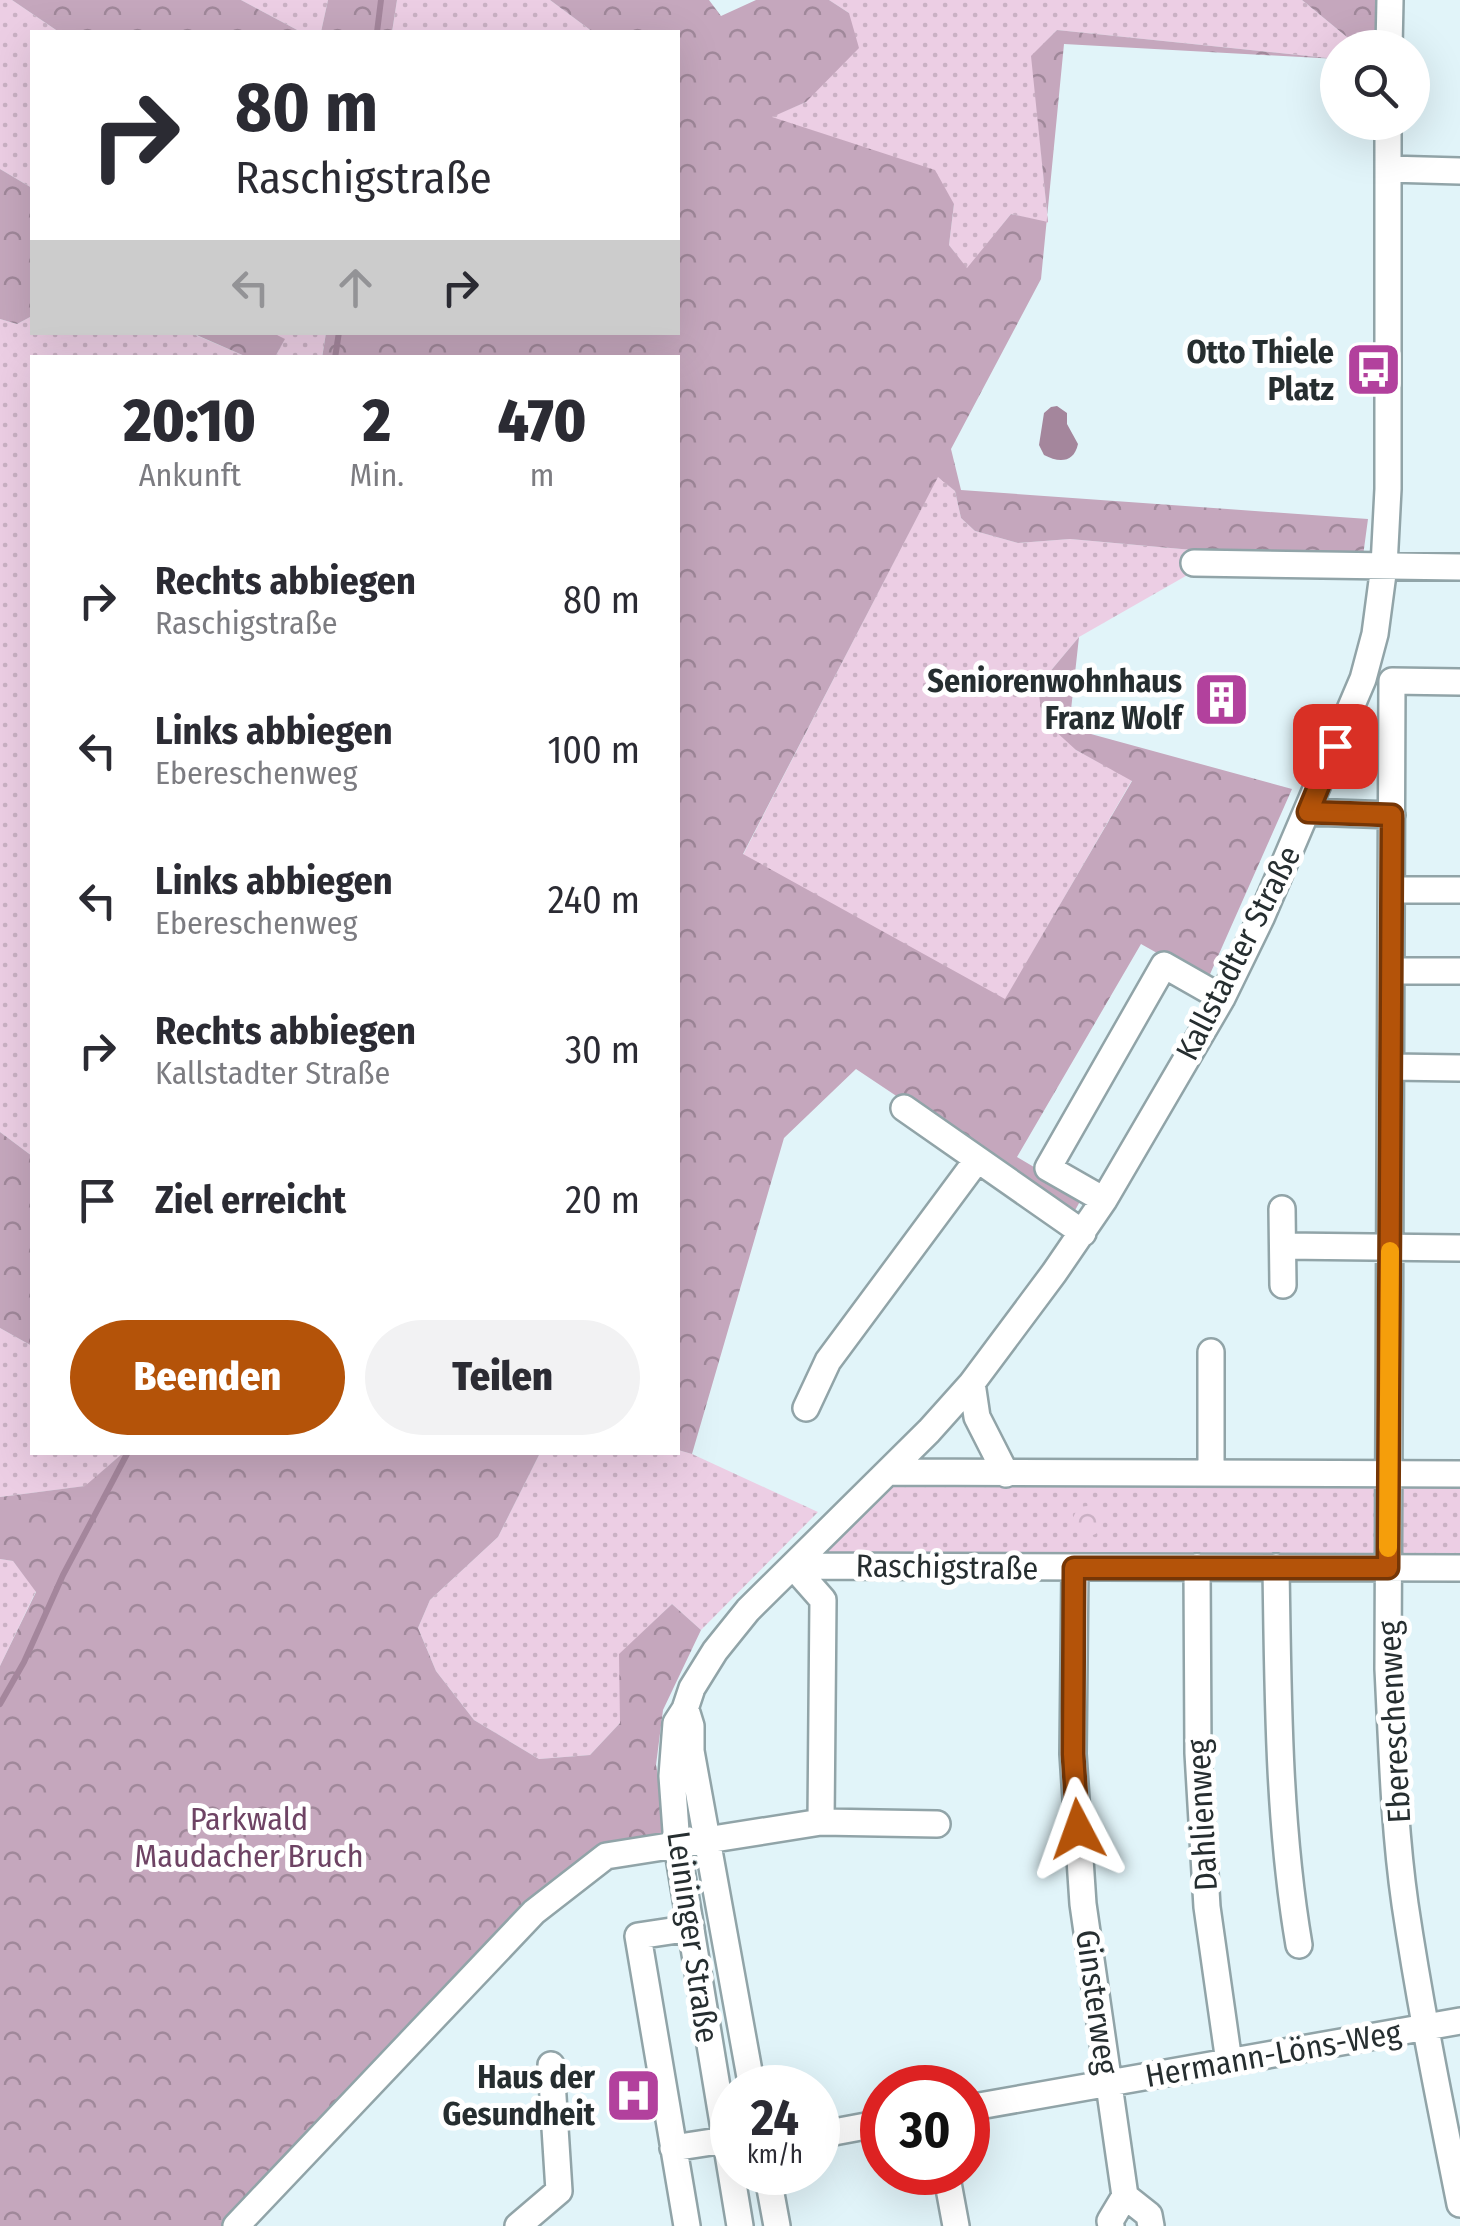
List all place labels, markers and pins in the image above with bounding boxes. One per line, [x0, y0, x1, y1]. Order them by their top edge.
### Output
place label: Otto Thiele Platz [1186, 333, 1334, 408]
bus stop icon: Otto Thiele Platz [1343, 340, 1403, 400]
place label: Seniorenwohnhaus Franz Wolf [927, 662, 1184, 737]
building icon: Seniorenwohnhaus Franz Wolf [1191, 669, 1251, 729]
pin [1293, 704, 1378, 789]
place label: Haus der Gesundheit [443, 2058, 596, 2133]
hospital icon: Haus der Gesundheit [604, 2065, 664, 2125]

